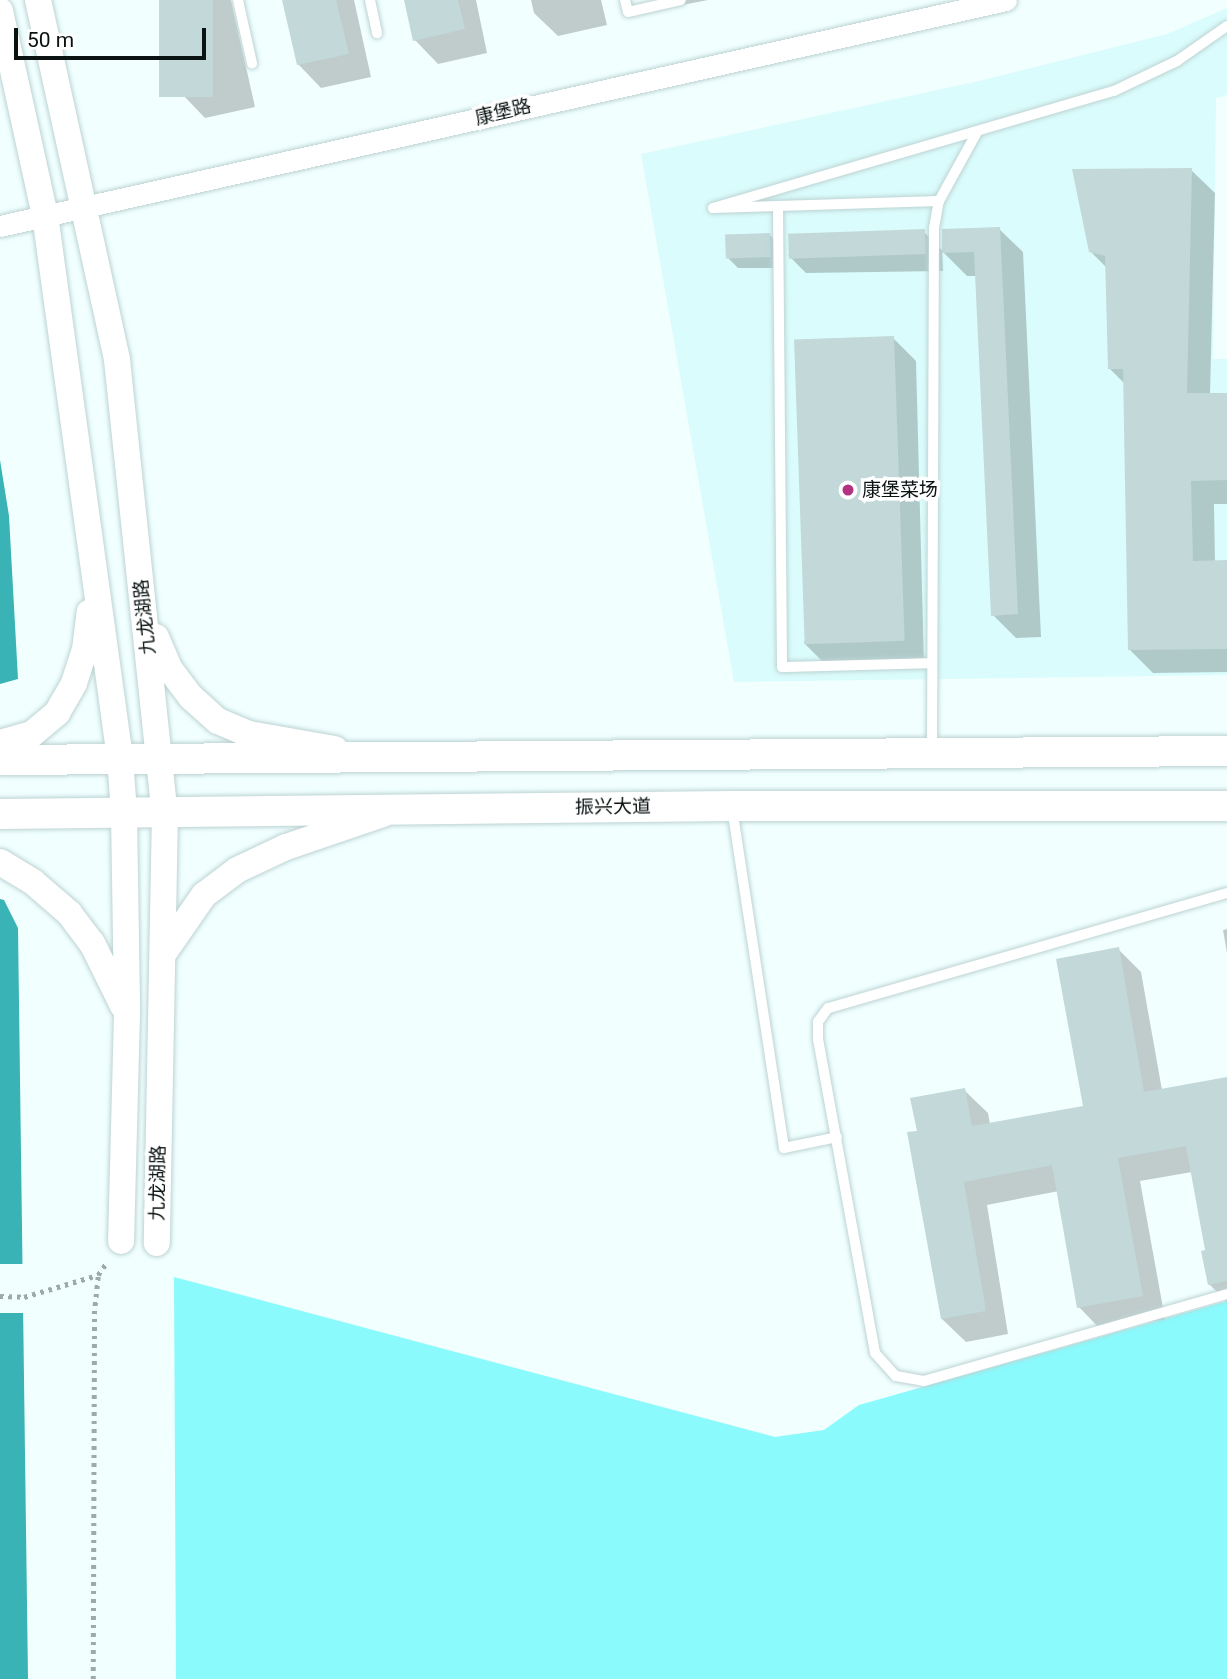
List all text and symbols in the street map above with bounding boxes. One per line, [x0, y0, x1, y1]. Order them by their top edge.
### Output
scale bar [18, 14, 210, 58]
text: 50 m [27, 28, 74, 52]
street label: 康堡路 [473, 94, 533, 130]
place label: 康堡菜场 [862, 479, 938, 501]
marker: 康堡菜场 [840, 482, 856, 498]
street label: 九龙湖路 [130, 578, 160, 656]
street label: 振兴大道 [575, 795, 651, 819]
street label: 九龙湖路 [146, 1145, 170, 1221]

